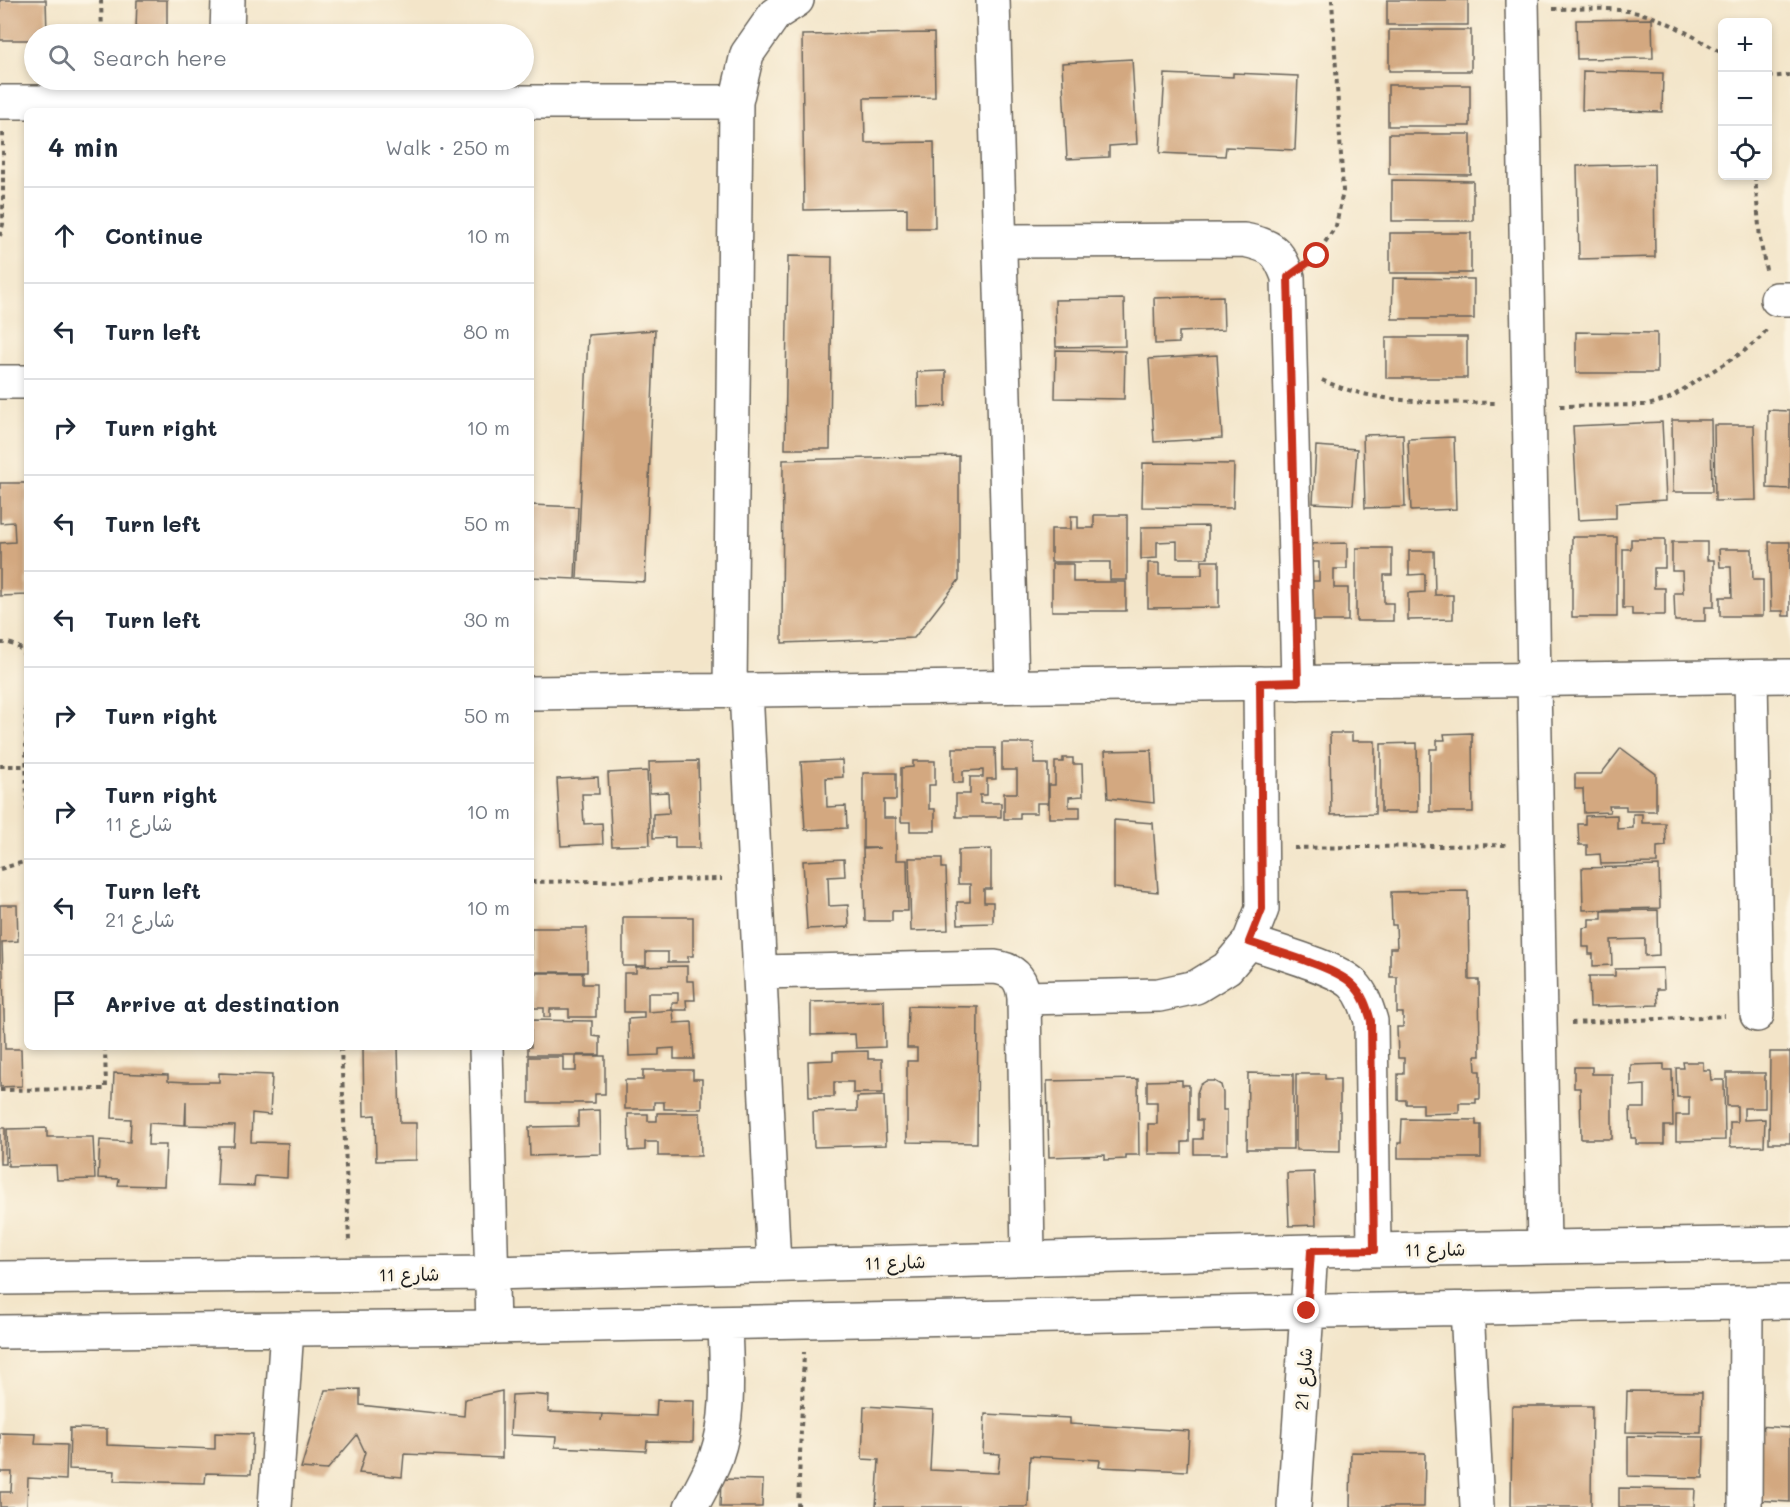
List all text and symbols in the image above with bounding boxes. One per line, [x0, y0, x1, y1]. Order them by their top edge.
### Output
map controls [1718, 18, 1772, 180]
button: + [1718, 18, 1772, 72]
search box [24, 24, 534, 90]
icon: search [45, 41, 78, 74]
text: Search here [93, 43, 227, 72]
button: − [1718, 72, 1772, 126]
button: locate [1718, 126, 1772, 180]
text: 4 min [48, 130, 118, 164]
text: Walk · 250 m [385, 134, 510, 160]
icon: ahead [48, 219, 81, 252]
text: Continue [105, 221, 203, 250]
text: 10 m [466, 222, 510, 248]
route start [1303, 242, 1329, 268]
icon: left [48, 315, 81, 348]
text: Turn left [105, 317, 201, 346]
text: 80 m [463, 318, 510, 344]
icon: right [48, 411, 81, 444]
text: Turn right [105, 413, 217, 442]
text: 10 m [466, 414, 510, 440]
icon: left [48, 507, 81, 540]
text: Turn left [105, 509, 201, 538]
text: 50 m [464, 510, 510, 536]
icon: left [48, 603, 81, 636]
text: Turn left [105, 605, 201, 634]
text: 30 m [464, 606, 510, 632]
icon: right [48, 699, 81, 732]
text: Turn right [105, 701, 217, 730]
text: 50 m [464, 702, 510, 728]
text: Turn right [105, 780, 217, 809]
icon: right [48, 795, 81, 828]
text: 10 m [466, 798, 510, 824]
text: شارع 11 [105, 810, 173, 836]
text: Turn left [105, 876, 201, 905]
icon: left [48, 891, 81, 924]
text: 10 m [466, 894, 510, 920]
text: شارع 21 [105, 906, 175, 932]
icon: arrive [48, 987, 81, 1020]
text: Arrive at destination [105, 989, 340, 1018]
street label: شارع 11 [1404, 1236, 1466, 1263]
street label: شارع 11 [864, 1249, 926, 1276]
street label: شارع 11 [378, 1261, 440, 1288]
route end [1293, 1297, 1319, 1323]
street label: شارع 21 [1289, 1347, 1318, 1411]

